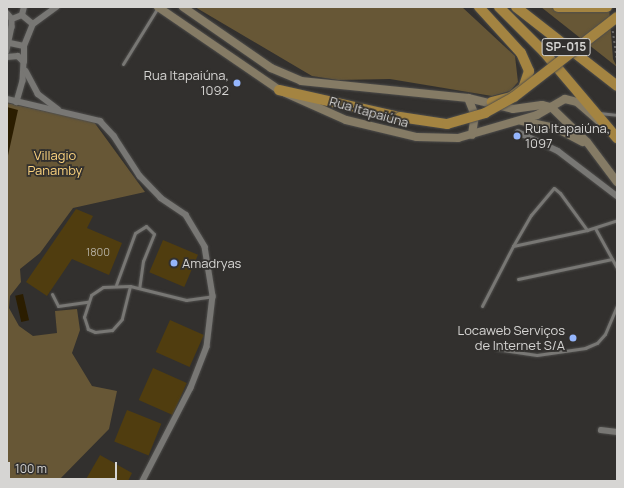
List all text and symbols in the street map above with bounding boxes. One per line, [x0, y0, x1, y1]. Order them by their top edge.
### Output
road number: SP-015 [541, 37, 591, 57]
place label: Rua Itapaiúna, 1092 [144, 68, 229, 99]
marker: Rua Itapaiúna, 1092 [232, 78, 242, 88]
street label: Rua Itapaiúna [328, 93, 410, 131]
place label: Rua Itapaiúna, 1097 [525, 121, 610, 152]
marker: Rua Itapaiúna, 1097 [512, 131, 522, 141]
park label: Villagio Panamby [28, 148, 82, 179]
house number: 1800 [86, 245, 110, 259]
place label: Amadryas [182, 255, 241, 271]
marker: Amadryas [169, 258, 179, 268]
place label: Locaweb Serviços de Internet S/A [458, 323, 565, 354]
marker: Locaweb Serviços de Internet S/A [568, 333, 578, 343]
scale bar [10, 454, 119, 480]
text: 100 m [15, 460, 47, 477]

